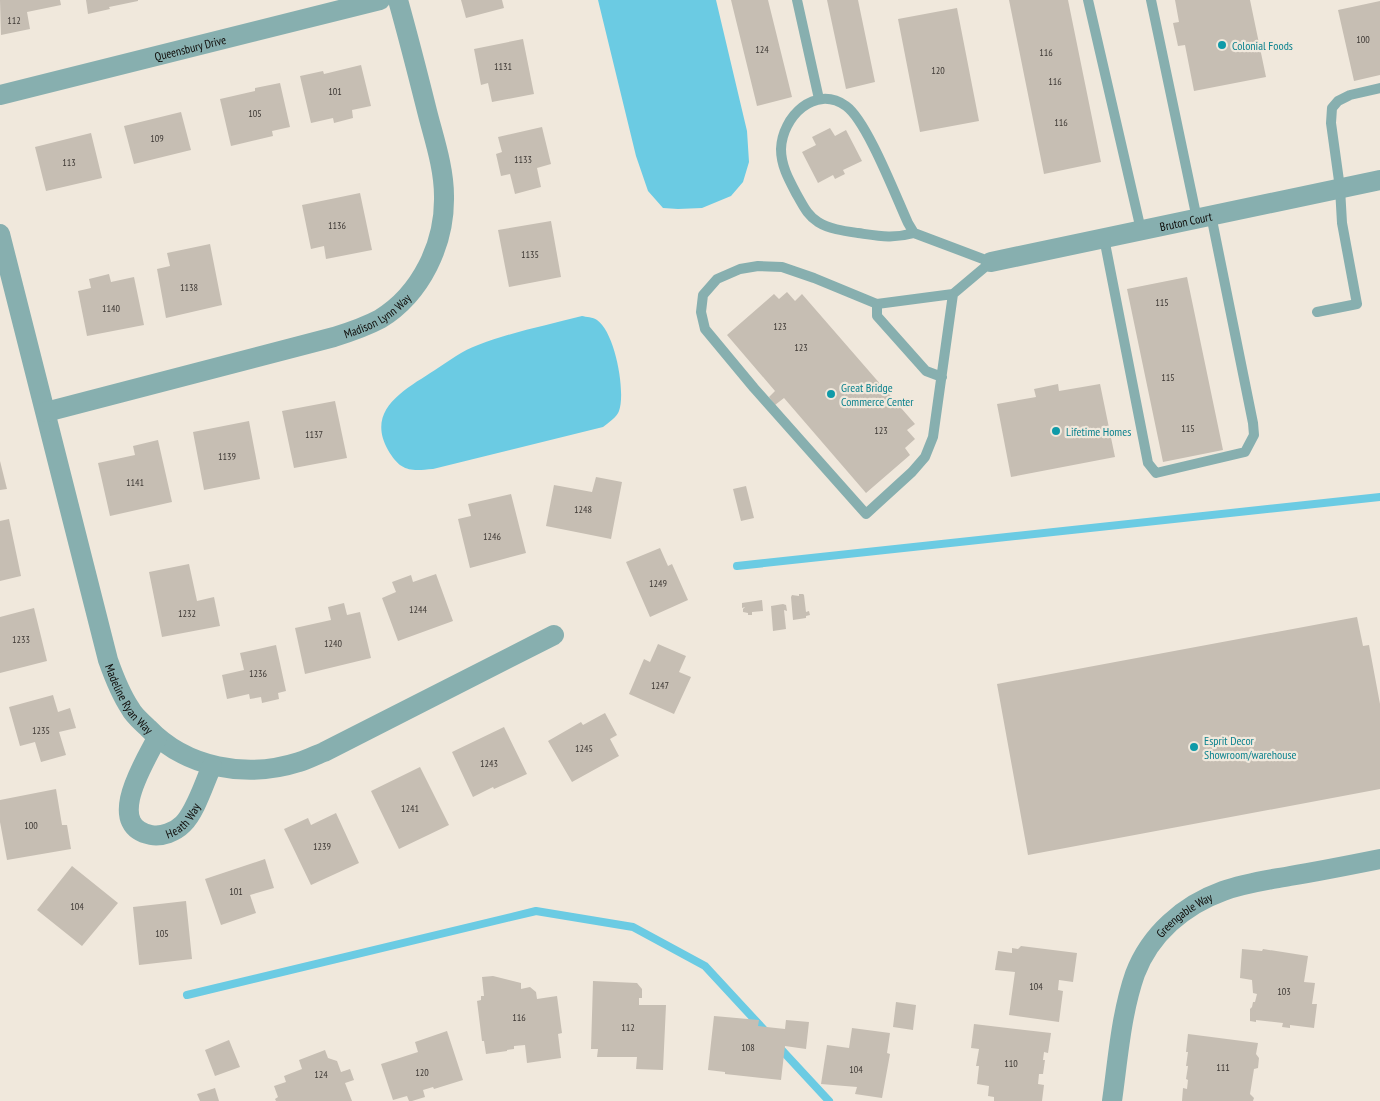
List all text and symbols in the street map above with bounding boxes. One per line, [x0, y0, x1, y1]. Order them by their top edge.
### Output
house number: 112 [7, 14, 21, 27]
street label: Queensbury Drive [153, 31, 228, 64]
house number: 100 [1356, 33, 1370, 46]
place label: Colonial Foods [1232, 38, 1293, 53]
marker: Colonial Foods [1216, 39, 1228, 51]
house number: 124 [755, 43, 769, 56]
house number: 116 [1039, 46, 1053, 59]
house number: 1131 [494, 60, 512, 73]
house number: 120 [931, 64, 945, 77]
house number: 116 [1048, 75, 1062, 88]
house number: 101 [328, 85, 342, 98]
house number: 105 [248, 107, 262, 120]
house number: 116 [1054, 116, 1068, 129]
house number: 109 [150, 132, 164, 145]
house number: 1133 [514, 153, 532, 166]
house number: 113 [62, 156, 76, 169]
street label: Bruton Court [1158, 208, 1214, 234]
house number: 1136 [328, 219, 347, 232]
house number: 1135 [521, 248, 539, 261]
house number: 1138 [180, 281, 198, 294]
street label: Madison Lynn Way [342, 290, 414, 341]
house number: 115 [1155, 296, 1169, 309]
house number: 1140 [102, 302, 121, 315]
house number: 123 [773, 320, 787, 333]
house number: 123 [794, 341, 808, 354]
house number: 115 [1161, 371, 1175, 384]
place label: Great Bridge Commerce Center [841, 380, 914, 409]
marker: Great Bridge Commerce Center [825, 388, 837, 400]
house number: 115 [1181, 422, 1195, 435]
house number: 123 [874, 424, 888, 437]
place label: Lifetime Homes [1066, 424, 1131, 439]
marker: Lifetime Homes [1050, 425, 1062, 437]
house number: 1137 [305, 428, 323, 441]
house number: 1139 [218, 450, 236, 463]
house number: 1141 [126, 476, 144, 489]
house number: 1248 [574, 503, 592, 516]
house number: 1246 [483, 530, 502, 543]
house number: 1249 [649, 577, 667, 590]
house number: 1244 [409, 603, 428, 616]
house number: 1232 [178, 607, 196, 620]
house number: 1233 [12, 633, 30, 646]
house number: 1240 [324, 637, 343, 650]
street label: Madeline Ryan Way [102, 662, 157, 737]
house number: 1236 [249, 667, 268, 680]
house number: 1247 [651, 679, 669, 692]
house number: 1235 [32, 724, 50, 737]
place label: Esprit Decor Showroom/warehouse [1204, 733, 1296, 762]
marker: Esprit Decor Showroom/warehouse [1188, 741, 1200, 753]
house number: 1245 [575, 742, 593, 755]
house number: 1243 [480, 757, 498, 770]
street label: Heath Way [163, 800, 203, 841]
house number: 1241 [401, 802, 419, 815]
house number: 100 [24, 819, 38, 832]
house number: 1239 [313, 840, 331, 853]
house number: 101 [229, 885, 243, 898]
street label: Greengable Way [1152, 889, 1215, 940]
house number: 104 [70, 900, 84, 913]
house number: 105 [155, 927, 169, 940]
house number: 104 [1029, 980, 1043, 993]
house number: 103 [1277, 985, 1291, 998]
house number: 116 [512, 1011, 526, 1024]
house number: 112 [621, 1021, 635, 1034]
house number: 108 [741, 1041, 755, 1054]
house number: 110 [1004, 1057, 1018, 1070]
house number: 111 [1216, 1061, 1230, 1074]
house number: 104 [849, 1063, 863, 1076]
house number: 120 [415, 1066, 429, 1079]
house number: 124 [314, 1068, 328, 1081]

